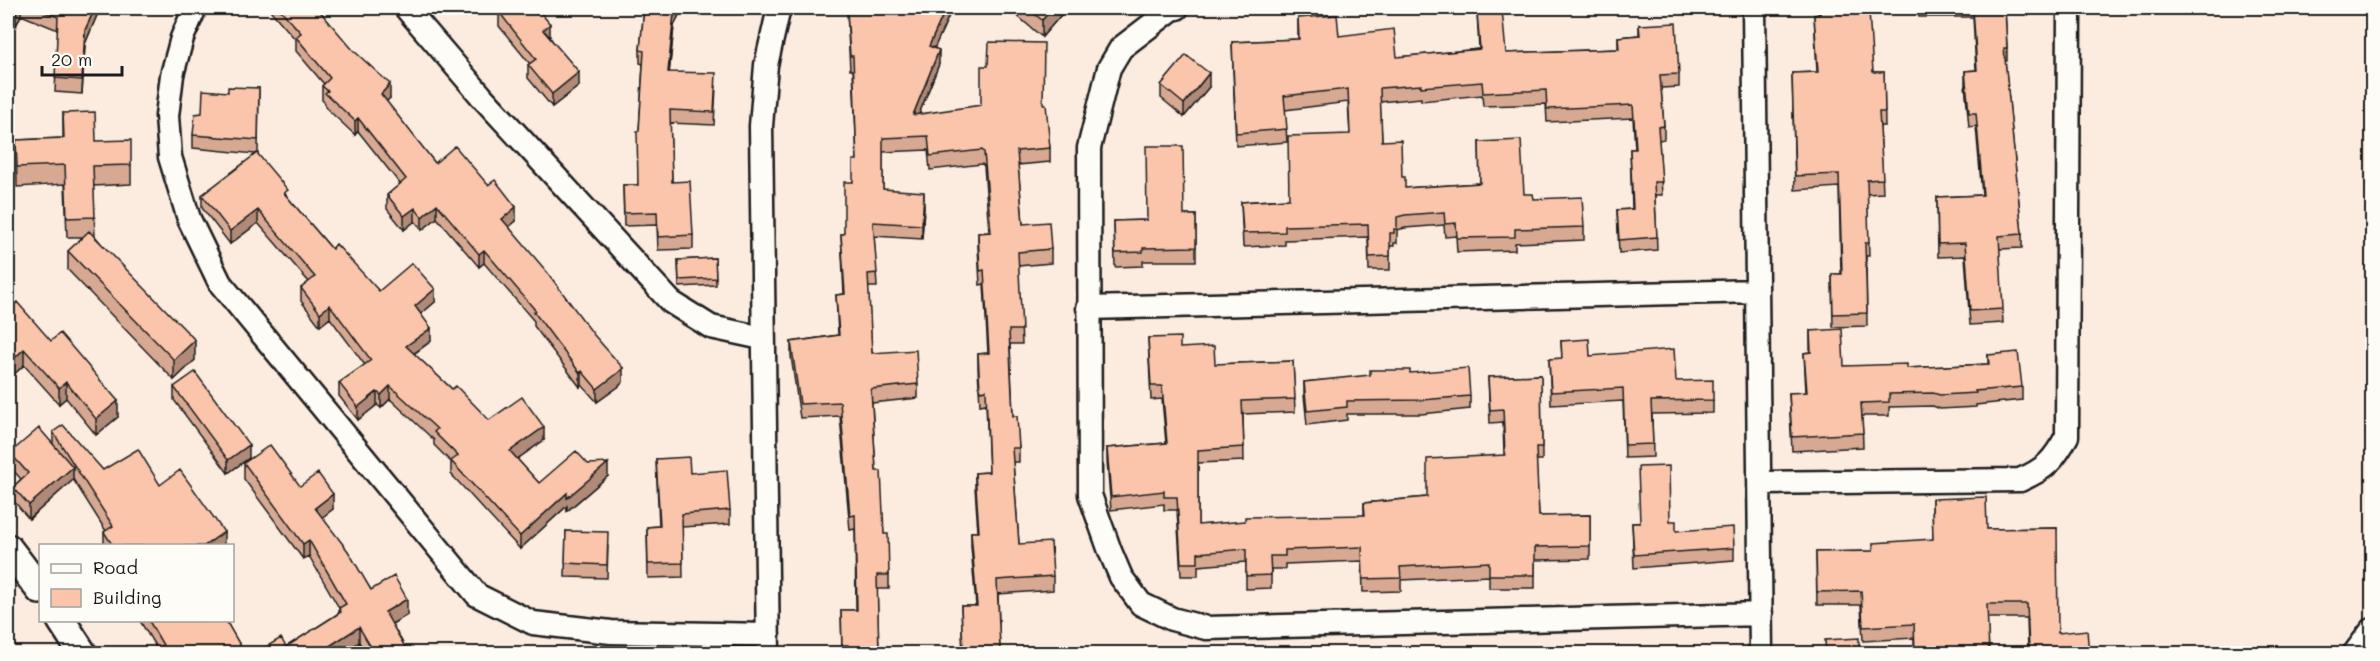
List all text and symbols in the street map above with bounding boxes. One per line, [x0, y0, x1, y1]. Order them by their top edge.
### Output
scale bar [42, 39, 122, 77]
text: 20 m [51, 47, 92, 71]
legend [39, 544, 234, 622]
text: Road [93, 555, 138, 579]
text: Building [93, 585, 161, 609]

